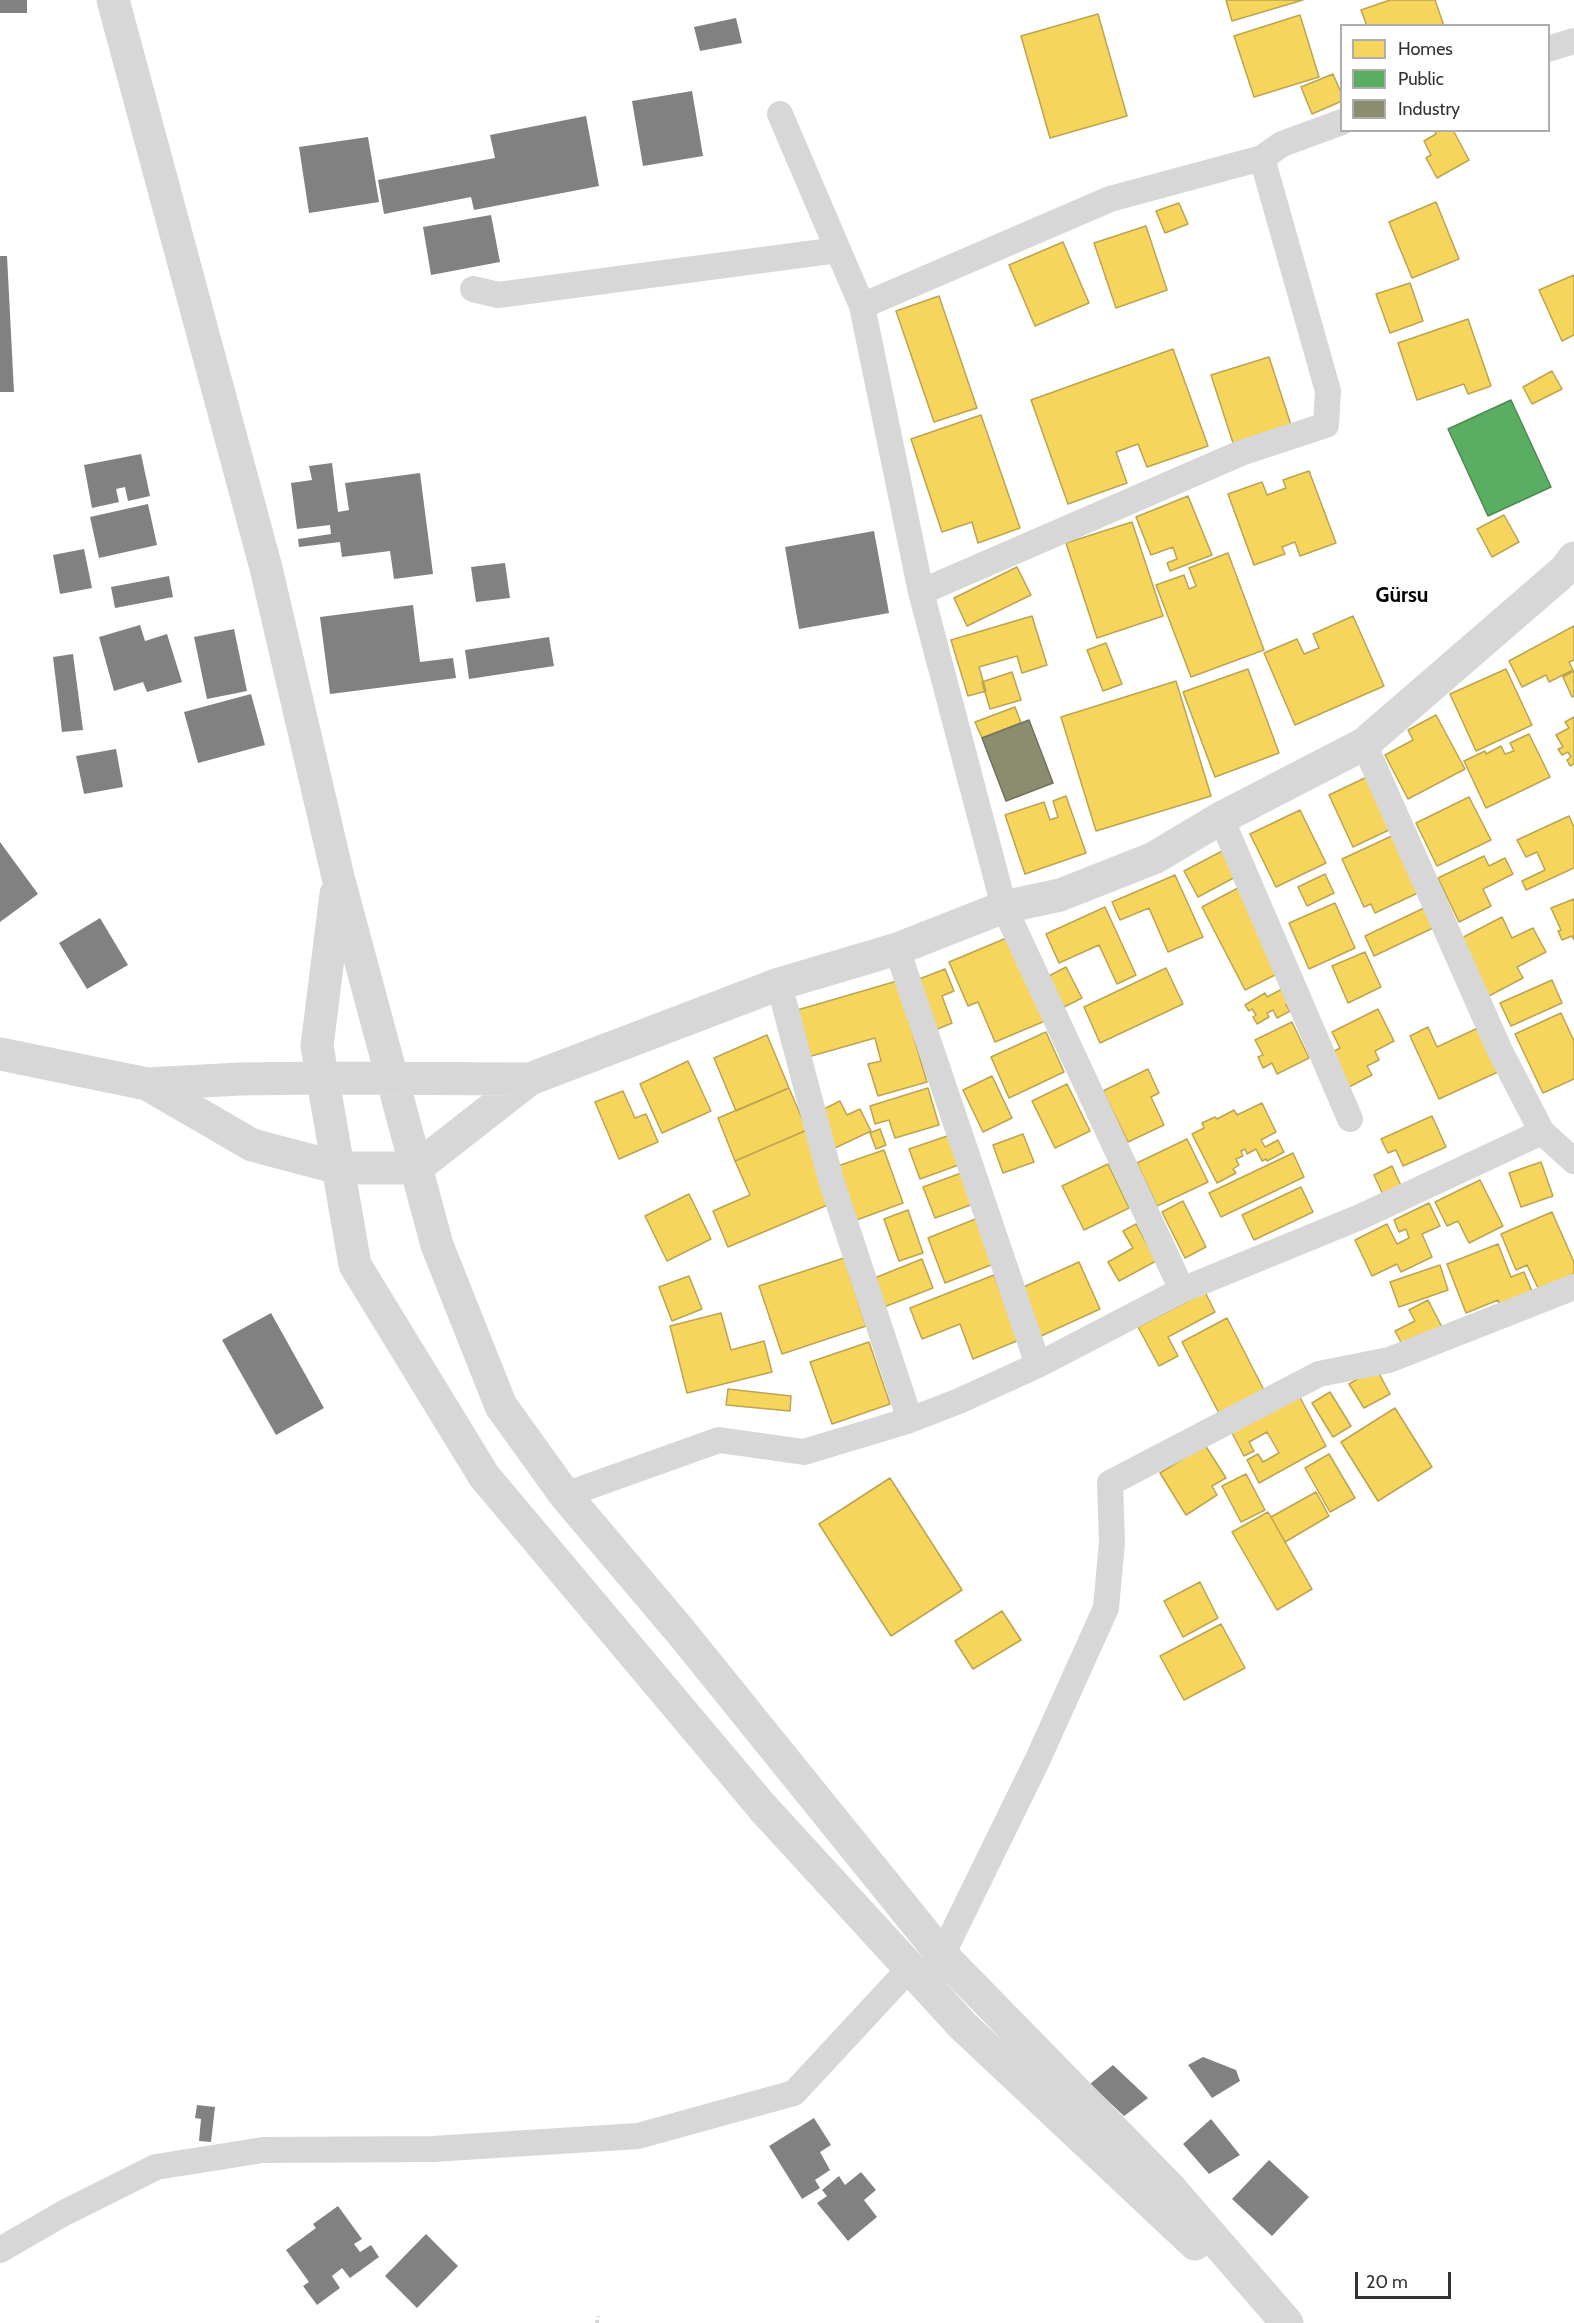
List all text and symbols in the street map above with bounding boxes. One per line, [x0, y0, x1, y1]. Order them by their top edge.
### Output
legend [1340, 24, 1550, 132]
text: Homes [1398, 38, 1453, 60]
text: Public [1398, 68, 1444, 90]
text: Industry [1398, 98, 1460, 120]
district label: Gürsu [1376, 583, 1428, 609]
scale bar [1358, 2260, 1454, 2298]
text: 20 m [1366, 2271, 1408, 2293]

